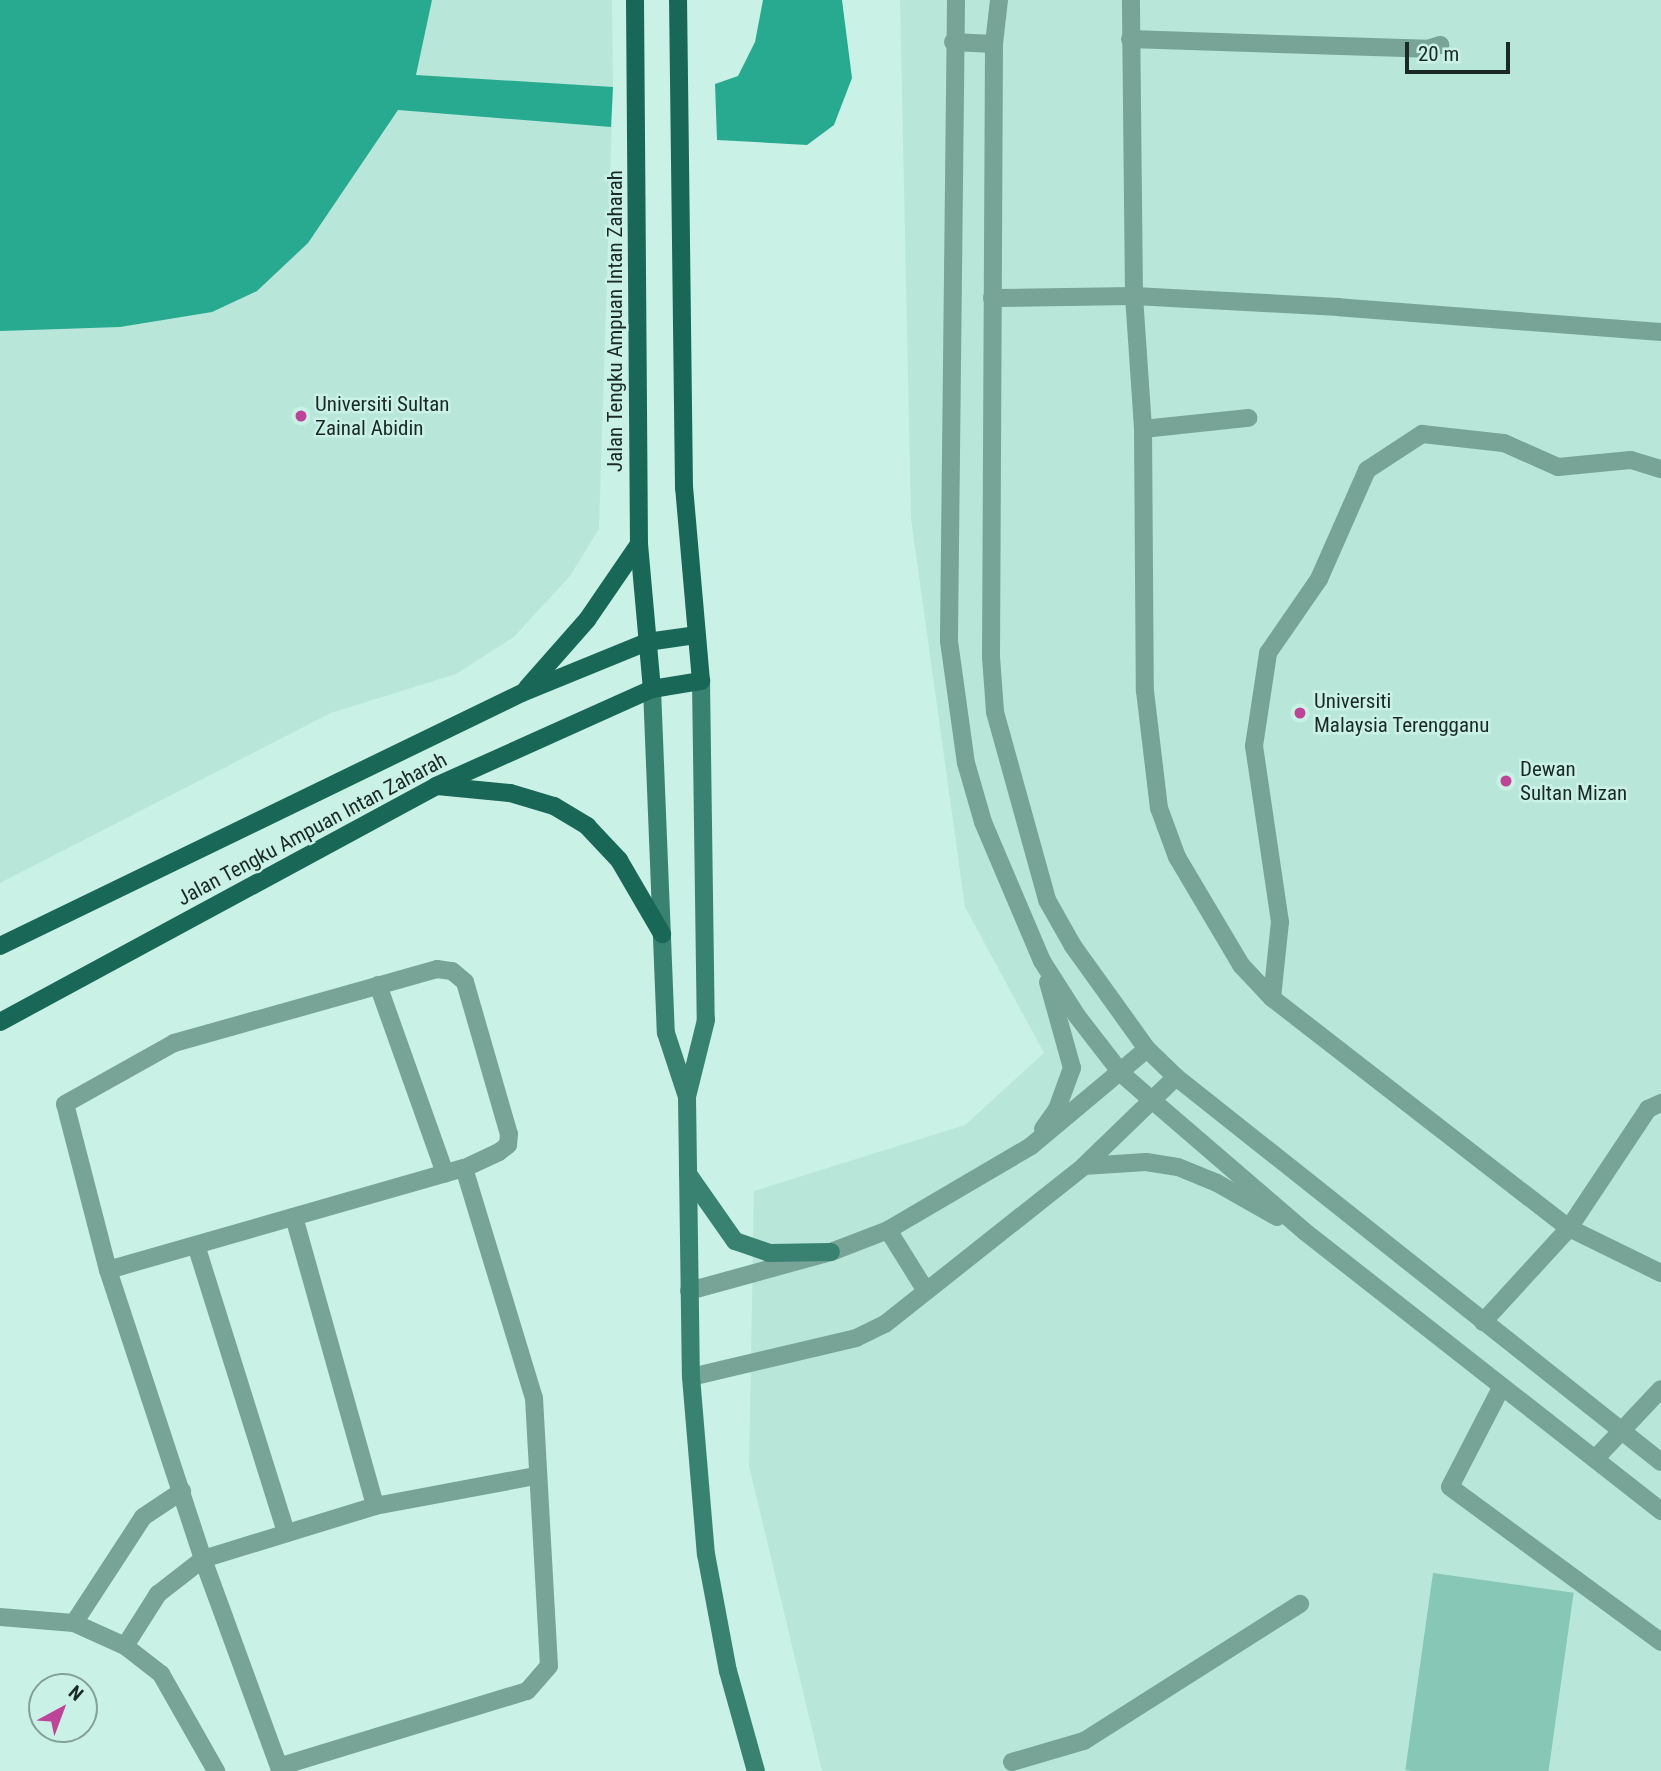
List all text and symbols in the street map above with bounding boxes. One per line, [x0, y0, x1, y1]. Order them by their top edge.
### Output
scale bar [1409, 28, 1514, 72]
text: 20 m [1418, 42, 1459, 66]
street label: Jalan Tengku Ampuan Intan Zaharah [602, 170, 628, 472]
place label: Universiti Sultan Zainal Abidin [315, 391, 449, 441]
marker: Universiti Sultan Zainal Abidin [293, 408, 309, 424]
place label: Universiti Malaysia Terengganu [1314, 688, 1490, 738]
marker: Universiti Malaysia Terengganu [1292, 705, 1308, 721]
street label: Jalan Tengku Ampuan Intan Zaharah [173, 747, 451, 911]
place label: Dewan Sultan Mizan [1520, 756, 1627, 806]
marker: Dewan Sultan Mizan [1498, 773, 1514, 789]
north arrow [28, 1673, 98, 1743]
text: N [64, 1681, 88, 1706]

